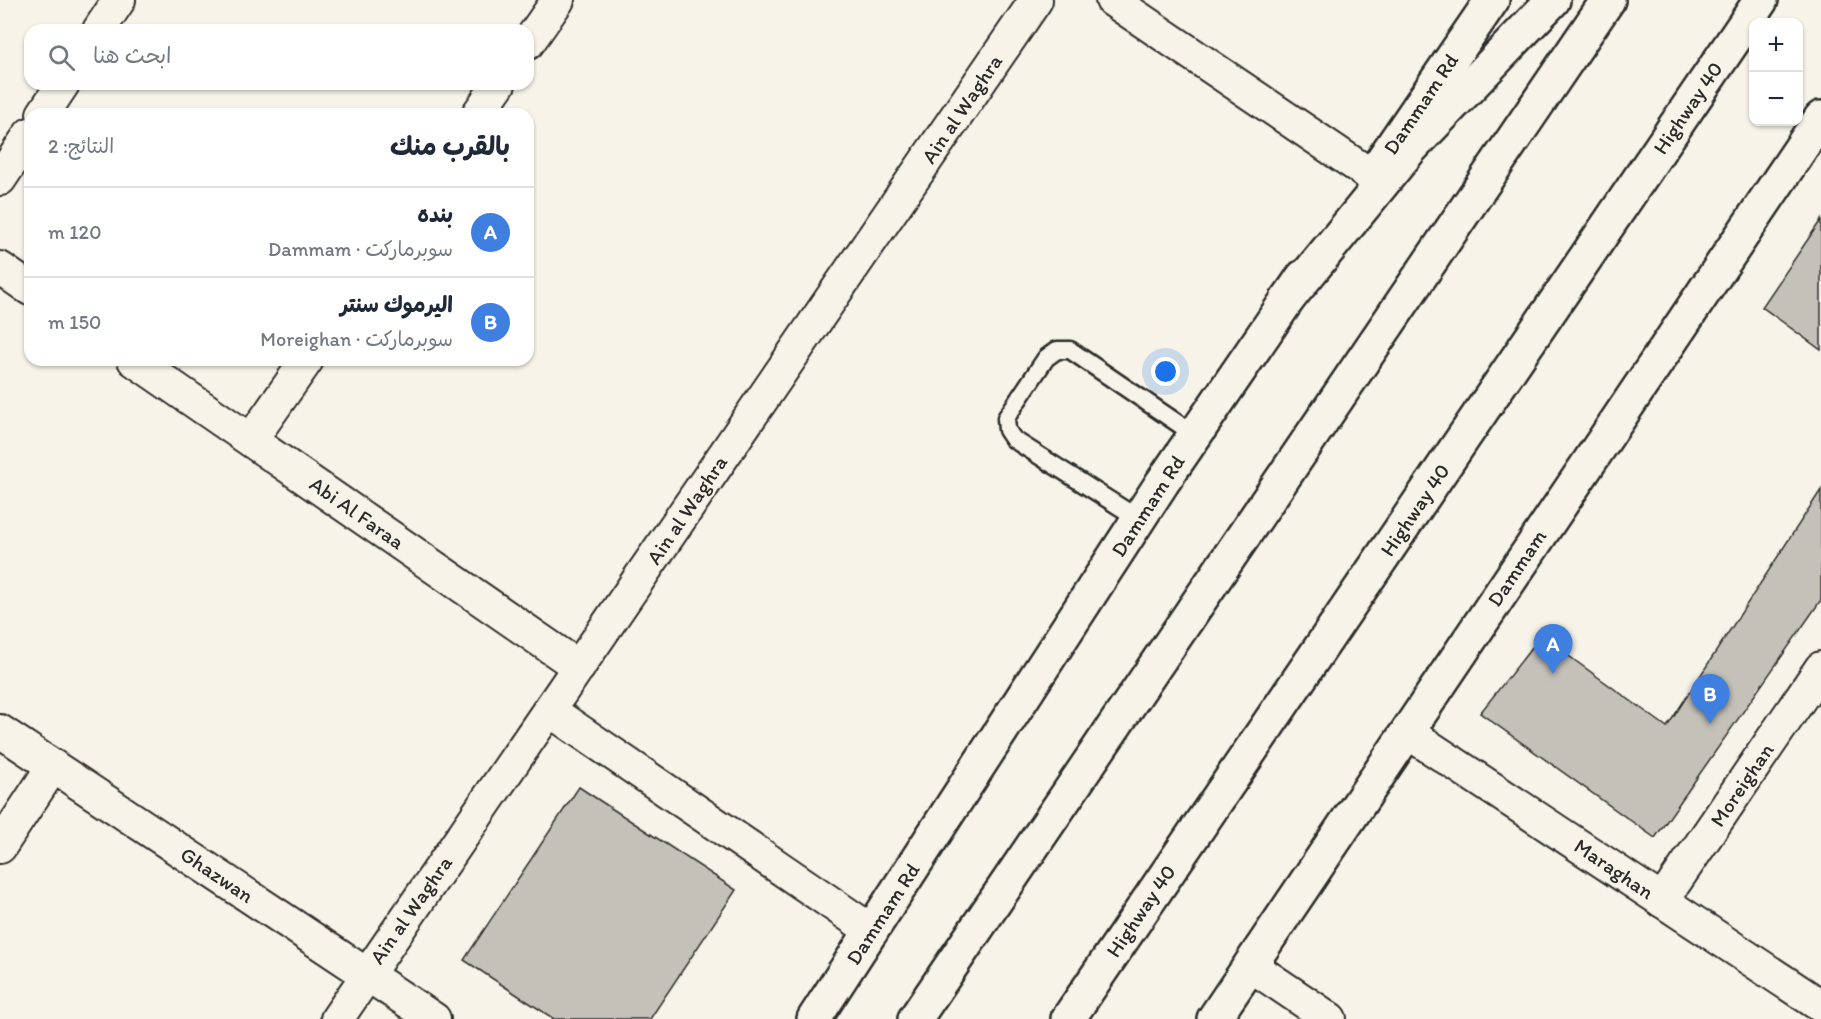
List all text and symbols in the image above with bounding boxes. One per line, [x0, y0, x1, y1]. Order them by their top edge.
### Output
map controls [1749, 18, 1803, 126]
button: + [1749, 18, 1803, 72]
search box [24, 24, 534, 90]
icon: search [45, 41, 78, 74]
text: ابحث هنا [93, 42, 172, 69]
street label: Dammam Rd [1378, 48, 1464, 159]
street label: Ain al Waghra [916, 49, 1007, 168]
street label: Highway 40 [1648, 57, 1728, 159]
button: − [1749, 72, 1803, 126]
text: بالقرب منك [390, 130, 510, 162]
text: النتائج: 2 [48, 134, 114, 158]
text: بنده [417, 201, 453, 228]
text: 120 m [48, 220, 101, 244]
text: A [484, 220, 497, 244]
text: سوبرماركت · Dammam [268, 237, 453, 261]
text: اليرموك سنتر [340, 291, 453, 318]
text: 150 m [48, 310, 101, 334]
text: B [484, 310, 497, 334]
text: سوبرماركت · Moreighan [260, 327, 453, 351]
your location [1151, 357, 1180, 386]
street label: Ain al Waghra [641, 450, 732, 569]
street label: Dammam Rd [1105, 450, 1190, 561]
street label: Highway 40 [1375, 459, 1455, 561]
street label: Abi Al Faraa [305, 471, 409, 554]
street label: Dammam [1482, 524, 1552, 611]
pin: A [1534, 624, 1572, 674]
pin: B [1690, 674, 1730, 724]
street label: Moreighan [1705, 738, 1779, 831]
street label: Maraghan [1570, 833, 1659, 904]
street label: Ghazwan [176, 841, 259, 908]
street label: Ain al Waghra [364, 851, 457, 969]
street label: Dammam Rd [840, 858, 925, 969]
street label: Highway 40 [1101, 860, 1181, 962]

